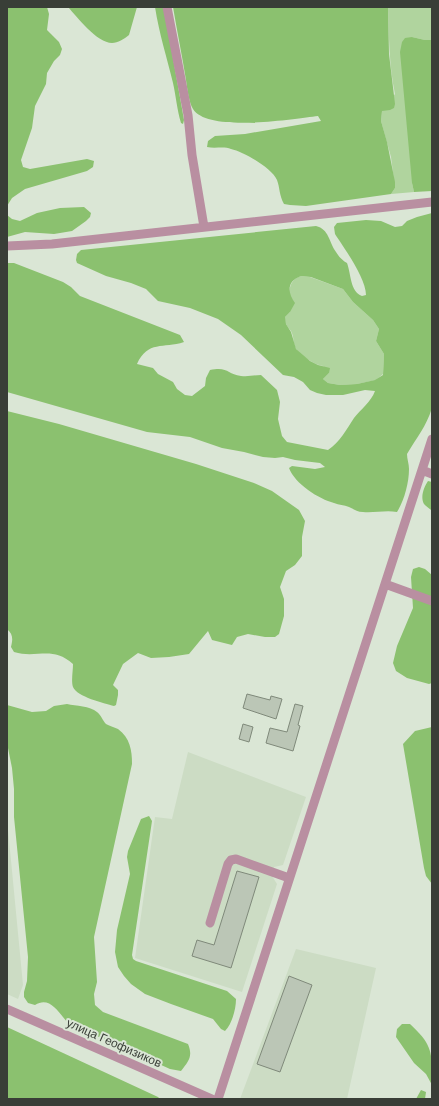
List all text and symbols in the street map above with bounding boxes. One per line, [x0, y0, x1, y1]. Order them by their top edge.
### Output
street label: улица Геофизиков [64, 1016, 164, 1070]

